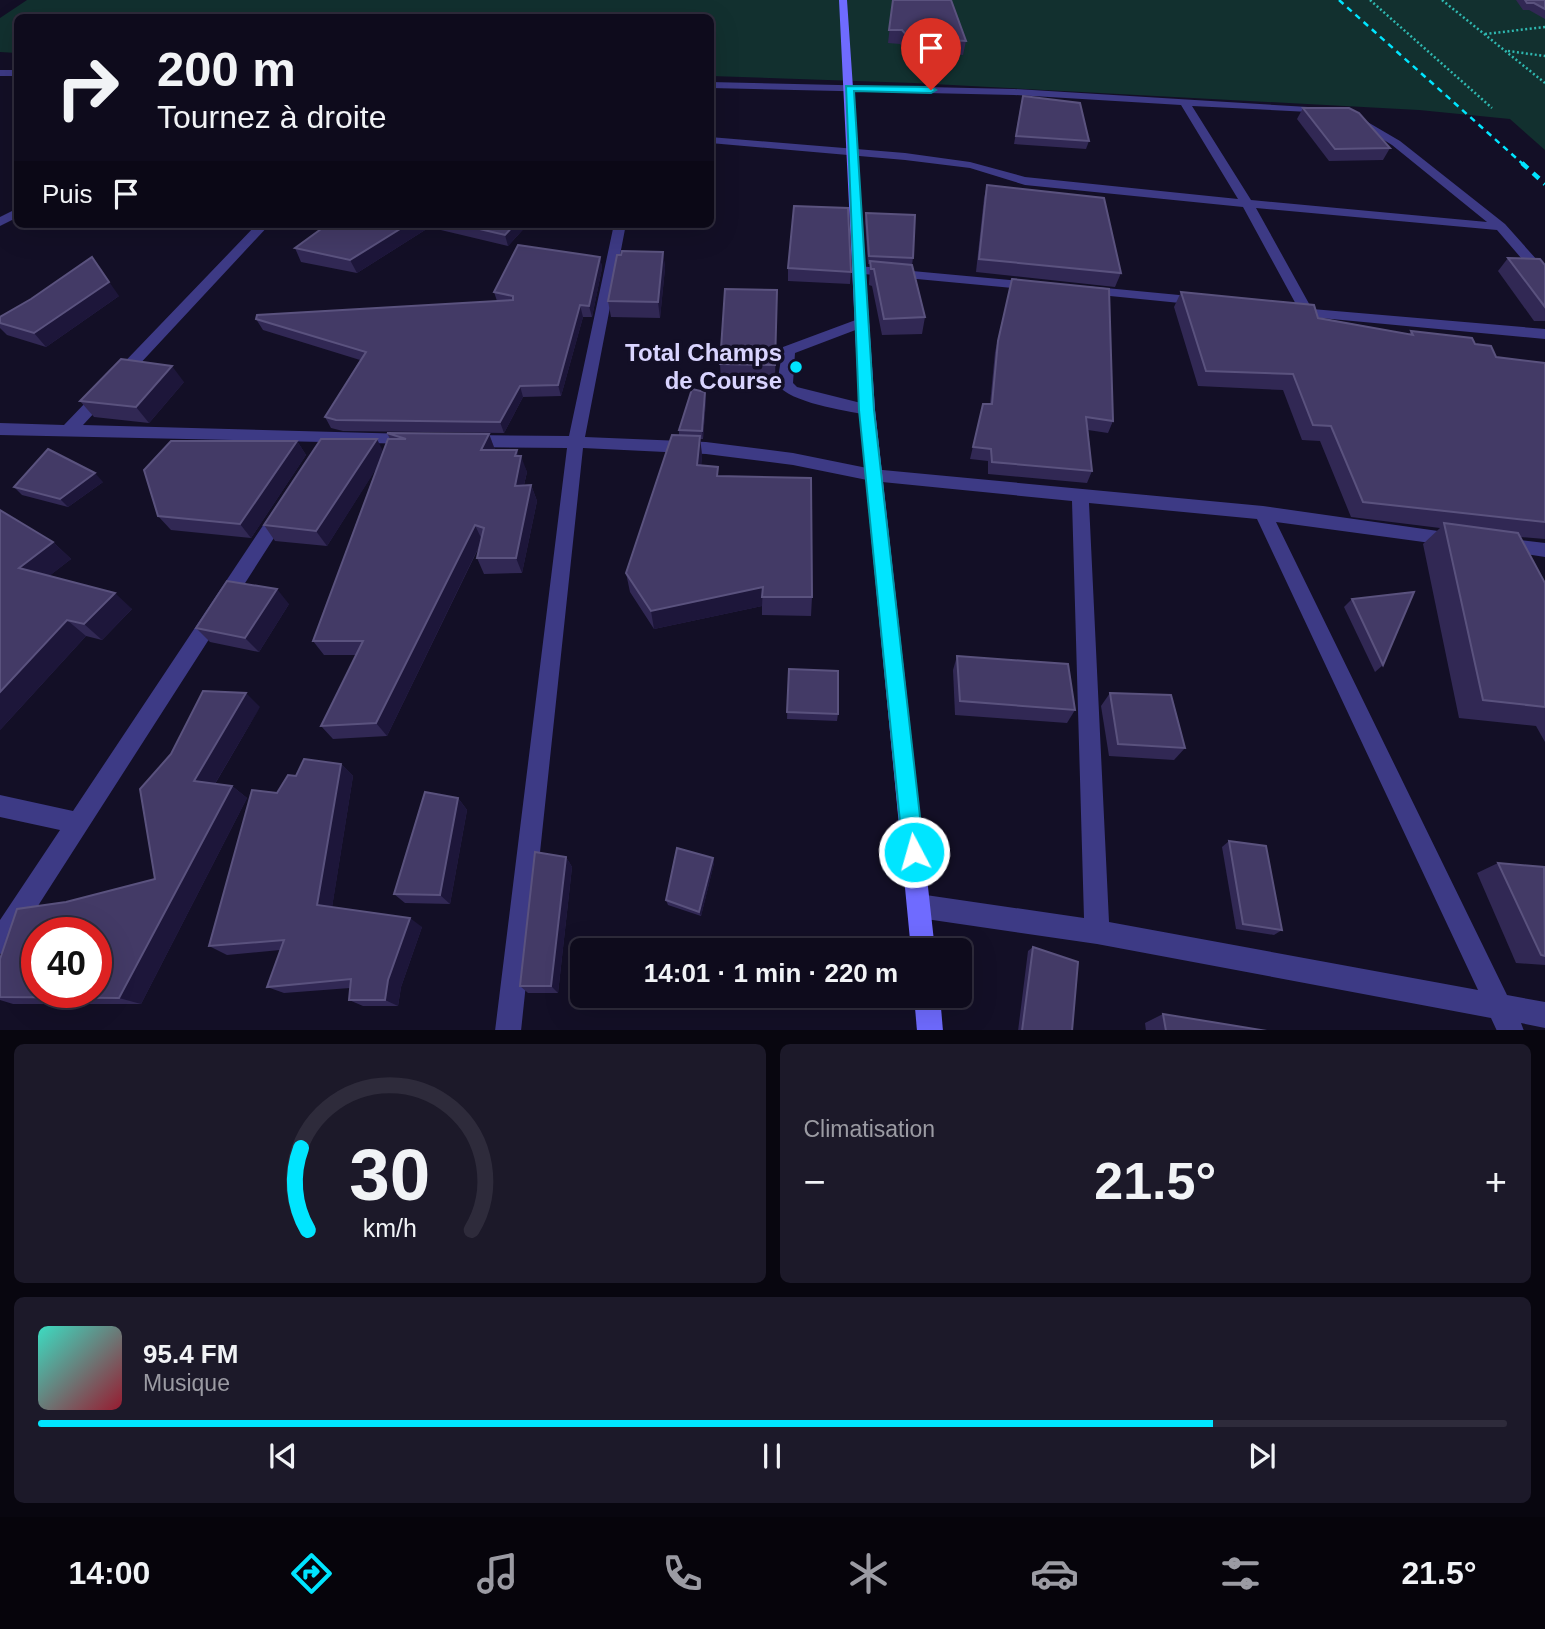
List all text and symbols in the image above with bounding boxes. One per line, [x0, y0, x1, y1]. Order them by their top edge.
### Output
pin [901, 18, 961, 90]
icon: arrive [912, 29, 950, 67]
icon: right [42, 42, 133, 133]
text: 200 m [157, 42, 296, 96]
text: Tournez à droite [157, 99, 386, 135]
icon: arrive [107, 175, 145, 213]
text: Puis [42, 179, 93, 209]
place label: Total Champs de Course [625, 339, 782, 394]
marker: Total Champs de Course [788, 359, 804, 375]
position arrow [877, 815, 951, 889]
speed limit sign: 40 [21, 917, 112, 1008]
text: 14:01 · 1 min · 220 m [644, 958, 898, 988]
text: Climatisation [804, 1116, 935, 1142]
text: 30 [349, 1134, 430, 1215]
text: 21.5° [1094, 1152, 1216, 1210]
text: − [804, 1161, 826, 1203]
text: + [1485, 1161, 1507, 1203]
text: km/h [363, 1213, 417, 1241]
text: 95.4 FM [143, 1339, 238, 1369]
text: Musique [143, 1370, 230, 1396]
icon: previous [264, 1437, 302, 1475]
icon: pause [753, 1437, 791, 1475]
icon: next [1243, 1437, 1281, 1475]
icon: directions [287, 1549, 336, 1598]
icon: music [473, 1549, 522, 1598]
icon: phone [658, 1549, 707, 1598]
icon: climate [844, 1549, 893, 1598]
icon: car [1030, 1549, 1079, 1598]
icon: filters [1216, 1549, 1265, 1598]
text: 14:00 [68, 1555, 150, 1591]
text: 21.5° [1401, 1555, 1477, 1591]

